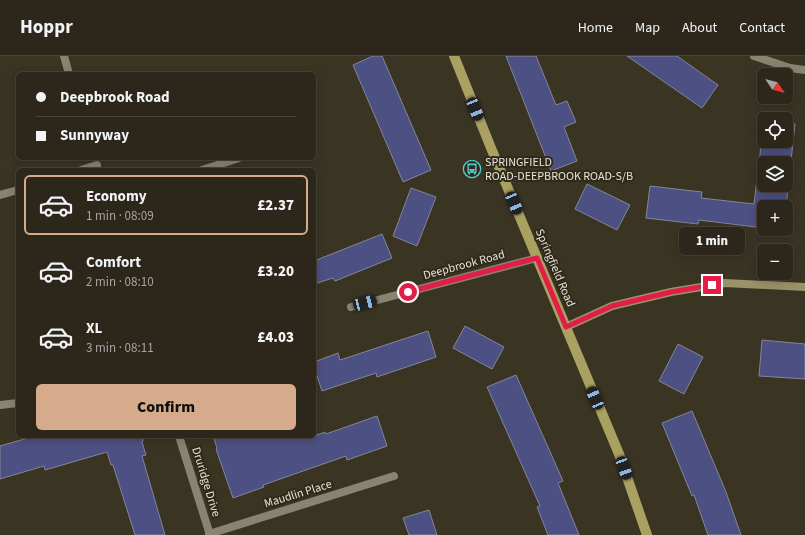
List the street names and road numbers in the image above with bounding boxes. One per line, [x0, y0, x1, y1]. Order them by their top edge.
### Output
street label: Springfield Road [531, 226, 579, 310]
street label: Deepbrook Road [421, 246, 507, 284]
street label: Druridge Drive [187, 445, 225, 519]
street label: Maudlin Place [262, 476, 334, 512]

